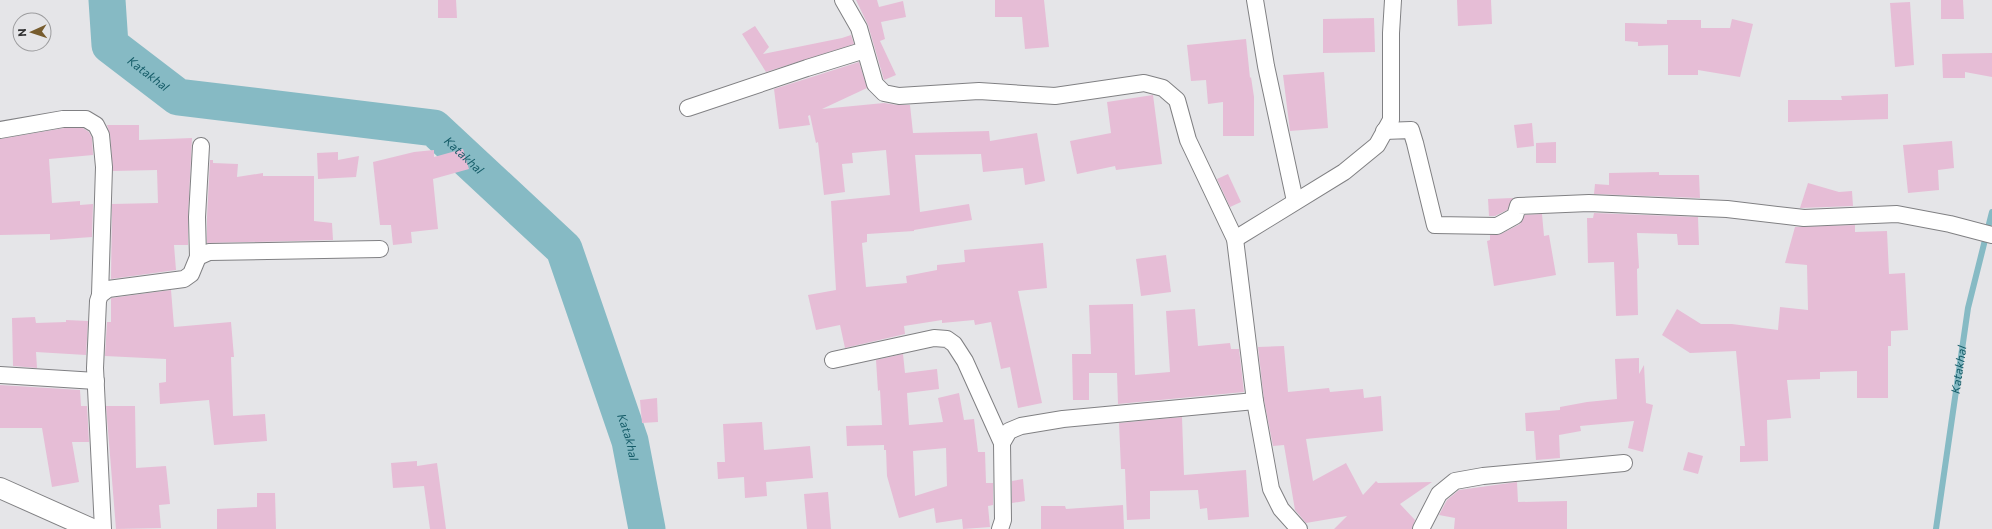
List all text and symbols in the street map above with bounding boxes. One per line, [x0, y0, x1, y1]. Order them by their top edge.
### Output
north arrow [12, 12, 52, 52]
text: N [15, 28, 28, 37]
water label: Katakhal [125, 53, 173, 94]
water label: Katakhal [442, 133, 487, 177]
water label: Katakhal [1948, 344, 1969, 394]
water label: Katakhal [615, 412, 642, 463]

